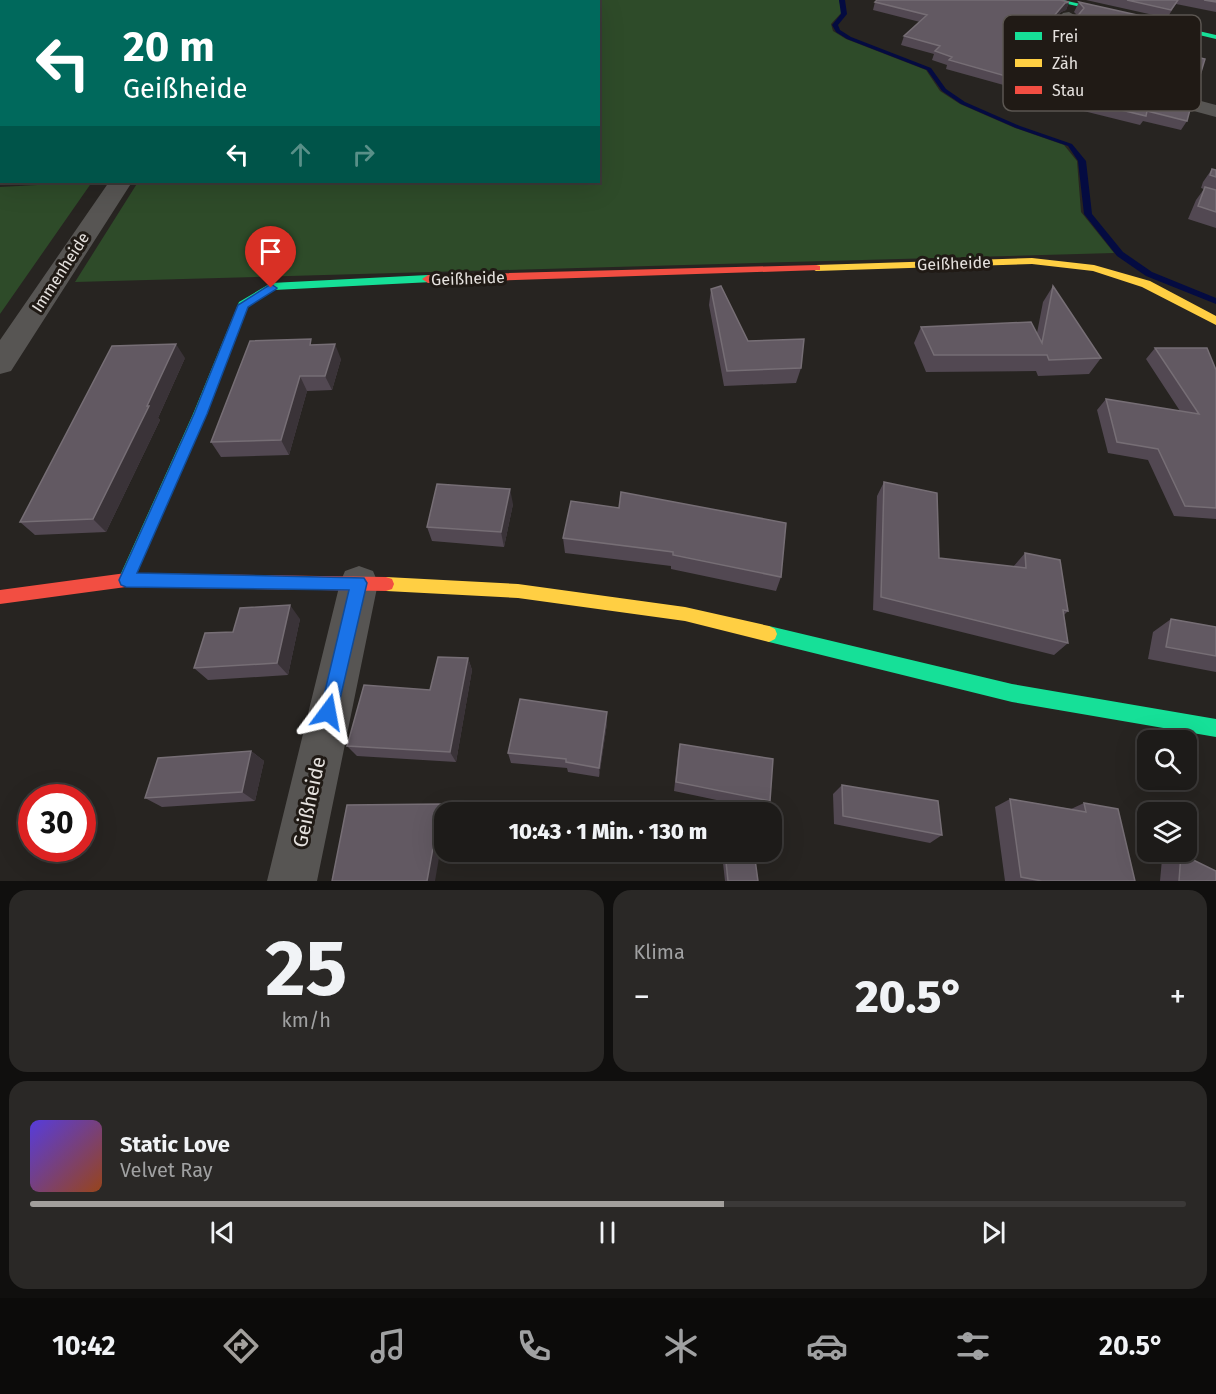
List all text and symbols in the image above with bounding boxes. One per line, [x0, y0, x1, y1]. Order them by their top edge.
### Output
legend [1003, 15, 1201, 111]
text: 20 m [123, 22, 215, 72]
icon: left [24, 24, 102, 102]
text: Frei [1052, 27, 1078, 46]
text: Zäh [1052, 54, 1078, 73]
text: Geißheide [123, 73, 247, 105]
text: Stau [1052, 81, 1084, 100]
icon: left [221, 138, 254, 171]
icon: ahead [284, 138, 317, 171]
icon: right [347, 138, 380, 171]
pin [245, 226, 296, 288]
street label: Immenheide [28, 229, 93, 316]
icon: arrive [254, 235, 287, 268]
street label: Geißheide [917, 253, 991, 274]
street label: Geißheide [431, 268, 505, 289]
position arrow [296, 680, 360, 744]
map controls [1137, 730, 1197, 862]
button: search [1137, 730, 1197, 790]
street label: Geißheide [288, 754, 330, 850]
speed limit sign: 30 [18, 784, 96, 862]
button: layers [1137, 802, 1197, 862]
text: 10:43 · 1 Min. · 130 m [509, 818, 707, 845]
text: 25 [265, 922, 347, 1016]
text: Klima [634, 940, 685, 964]
text: 20.5° [855, 970, 964, 1024]
text: − [634, 977, 650, 1017]
text: + [1170, 977, 1186, 1017]
text: km/h [282, 1008, 331, 1032]
text: Static Love [120, 1131, 230, 1158]
text: Velvet Ray [120, 1158, 213, 1182]
icon: previous [206, 1216, 239, 1249]
icon: pause [591, 1216, 624, 1249]
icon: next [977, 1216, 1010, 1249]
icon: directions [220, 1325, 262, 1367]
icon: music [367, 1325, 409, 1367]
icon: phone [513, 1325, 555, 1367]
icon: climate [660, 1325, 702, 1367]
icon: car [806, 1325, 848, 1367]
icon: filters [952, 1325, 994, 1367]
text: 10:42 [52, 1330, 116, 1362]
text: 20.5° [1099, 1330, 1164, 1362]

